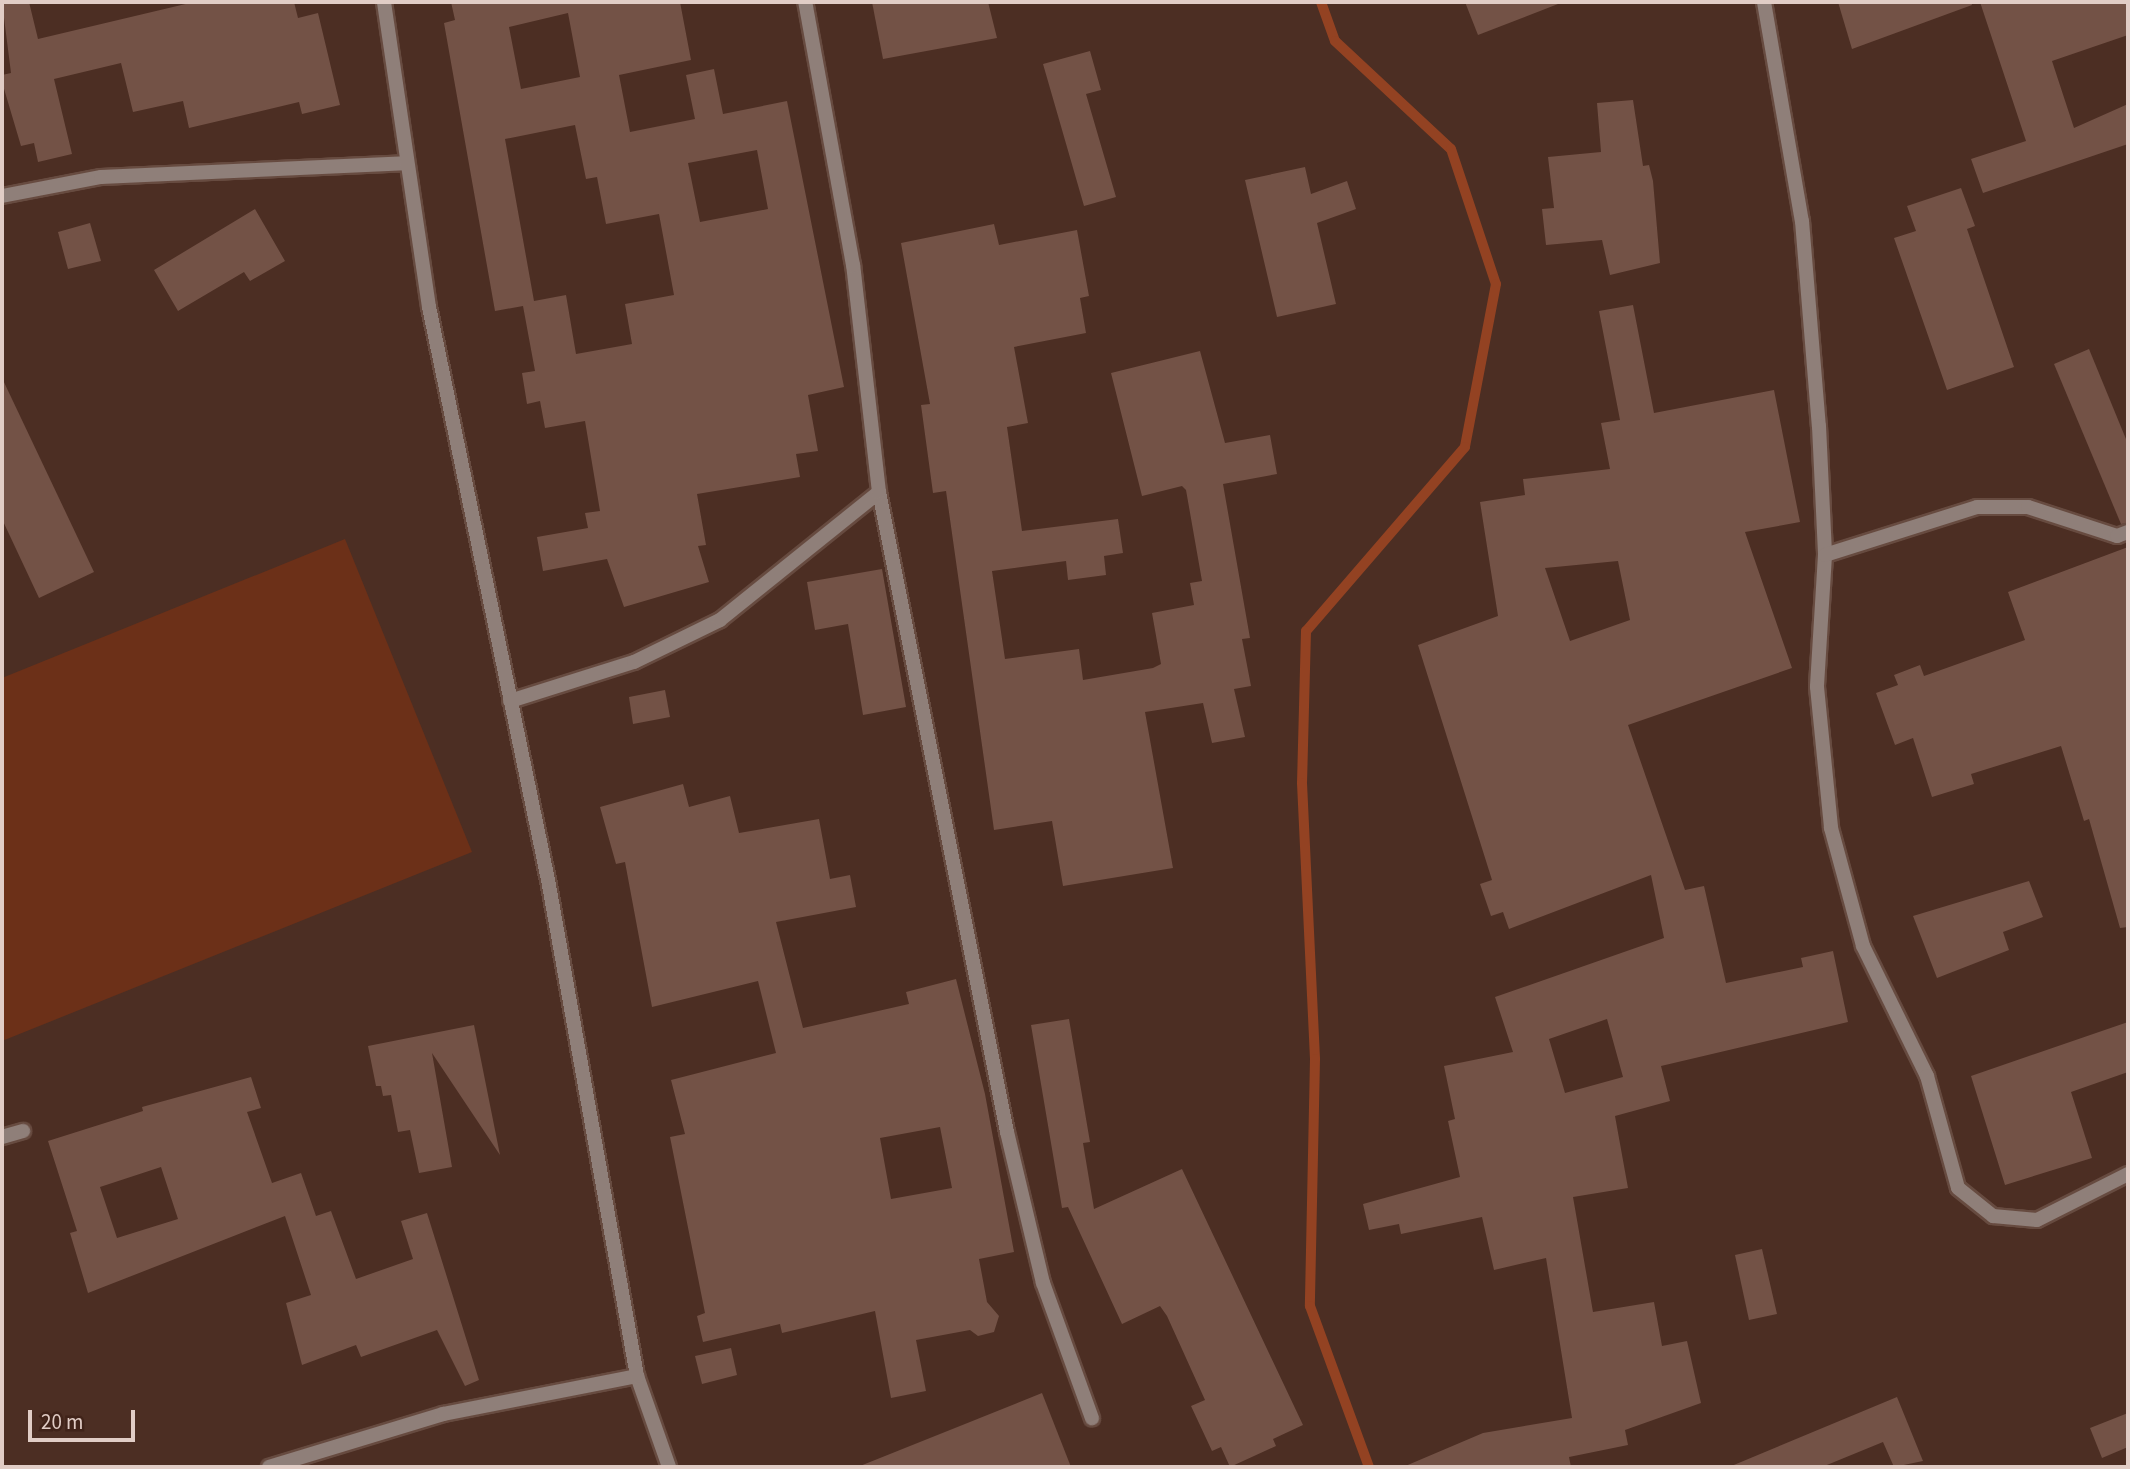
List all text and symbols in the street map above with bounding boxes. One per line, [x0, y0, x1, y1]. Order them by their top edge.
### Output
scale bar [32, 1396, 138, 1440]
text: 20 m [41, 1407, 83, 1437]

